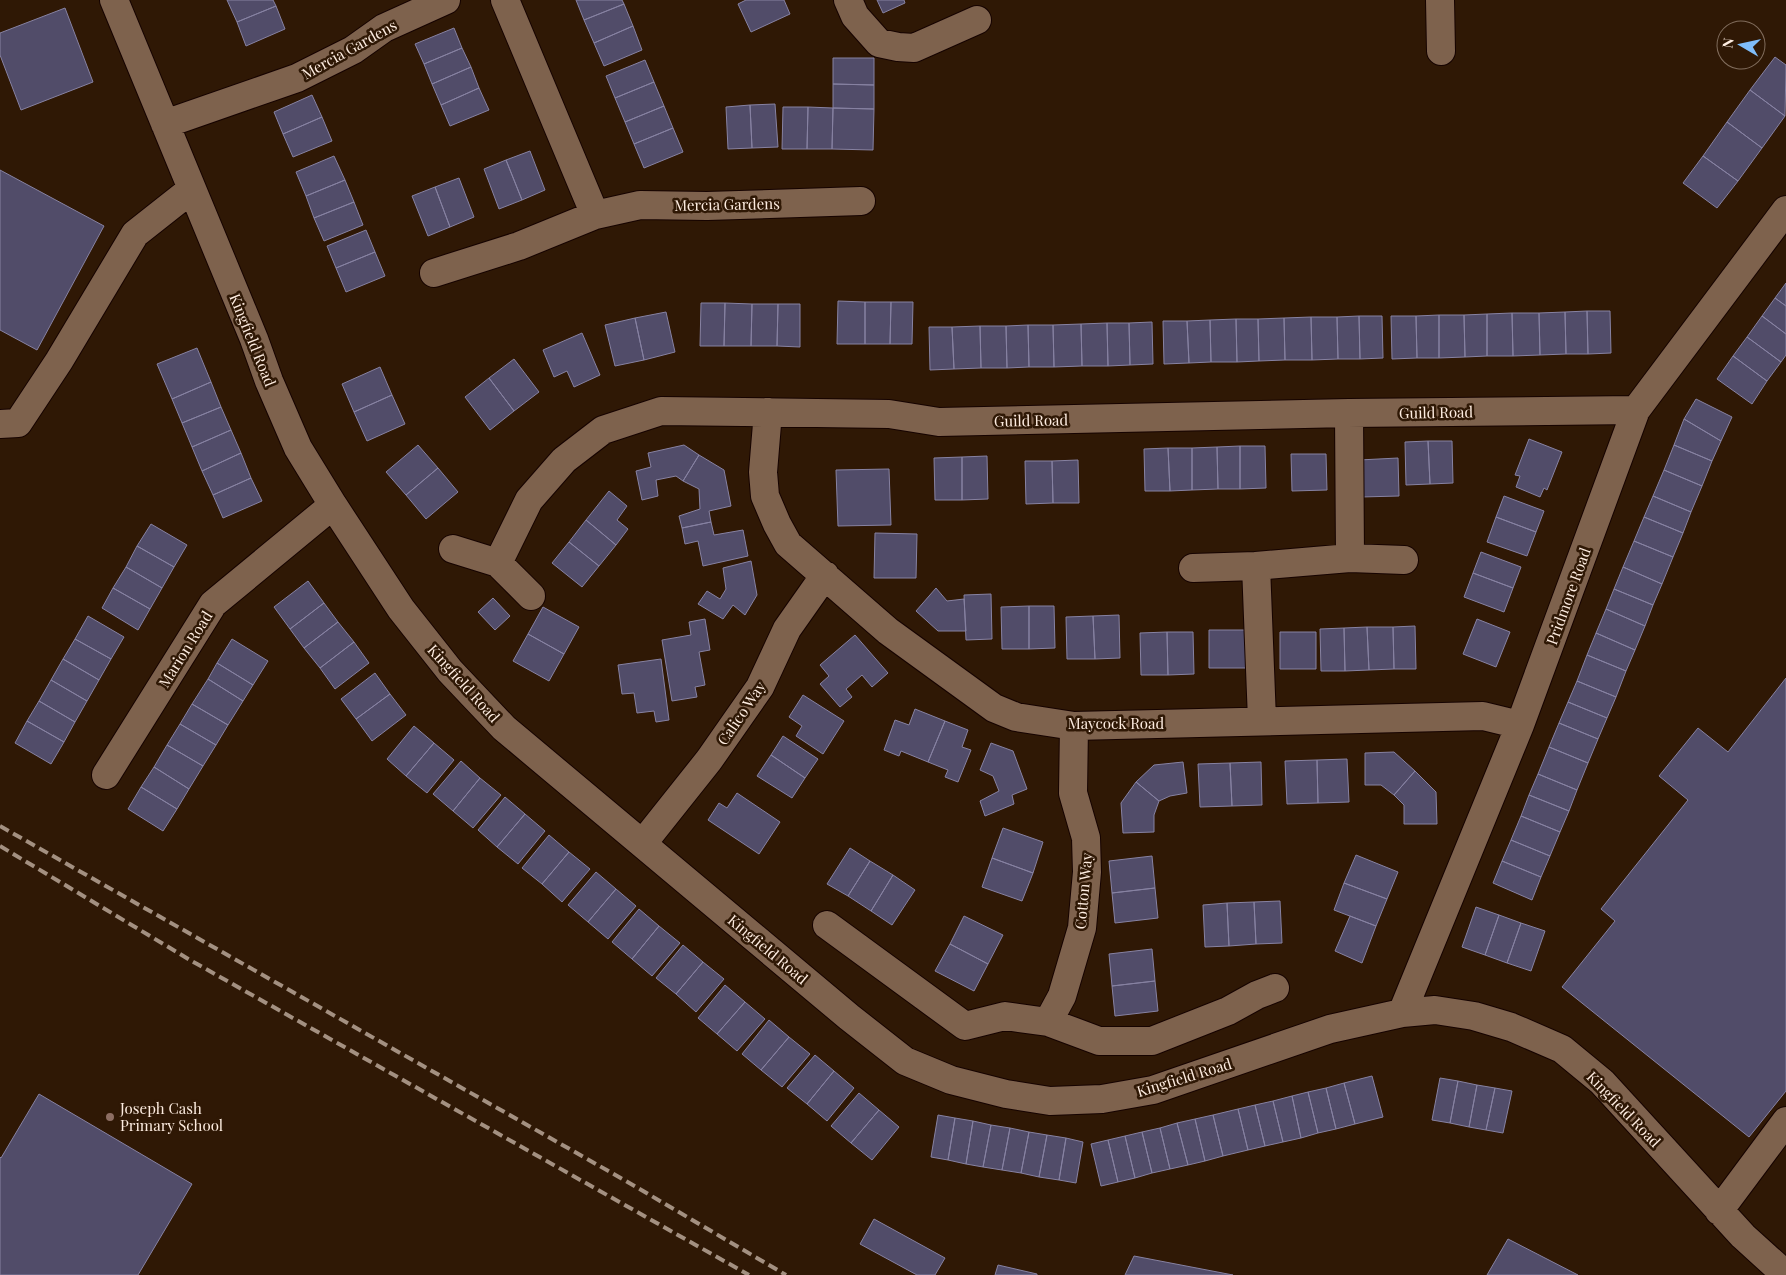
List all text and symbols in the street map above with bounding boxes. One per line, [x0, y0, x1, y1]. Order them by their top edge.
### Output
street label: Mercia Gardens [298, 15, 400, 83]
north arrow [1716, 20, 1766, 70]
text: N [1717, 36, 1738, 49]
street label: Mercia Gardens [674, 193, 780, 215]
street label: Kingfield Road [225, 291, 281, 390]
street label: Guild Road [1399, 401, 1474, 423]
street label: Guild Road [994, 409, 1069, 431]
street label: Pridmore Road [1541, 544, 1595, 647]
street label: Marion Road [154, 607, 217, 691]
street label: Kingfield Road [424, 640, 505, 727]
street label: Calico Way [712, 677, 770, 749]
street label: Maycock Road [1068, 713, 1165, 733]
street label: Cotton Way [1070, 851, 1096, 930]
street label: Kingfield Road [724, 910, 812, 989]
street label: Kingfield Road [1134, 1053, 1234, 1101]
street label: Kingfield Road [1583, 1067, 1666, 1152]
place label: Joseph Cash Primary School [119, 1098, 223, 1135]
marker: Joseph Cash Primary School [104, 1111, 116, 1123]

